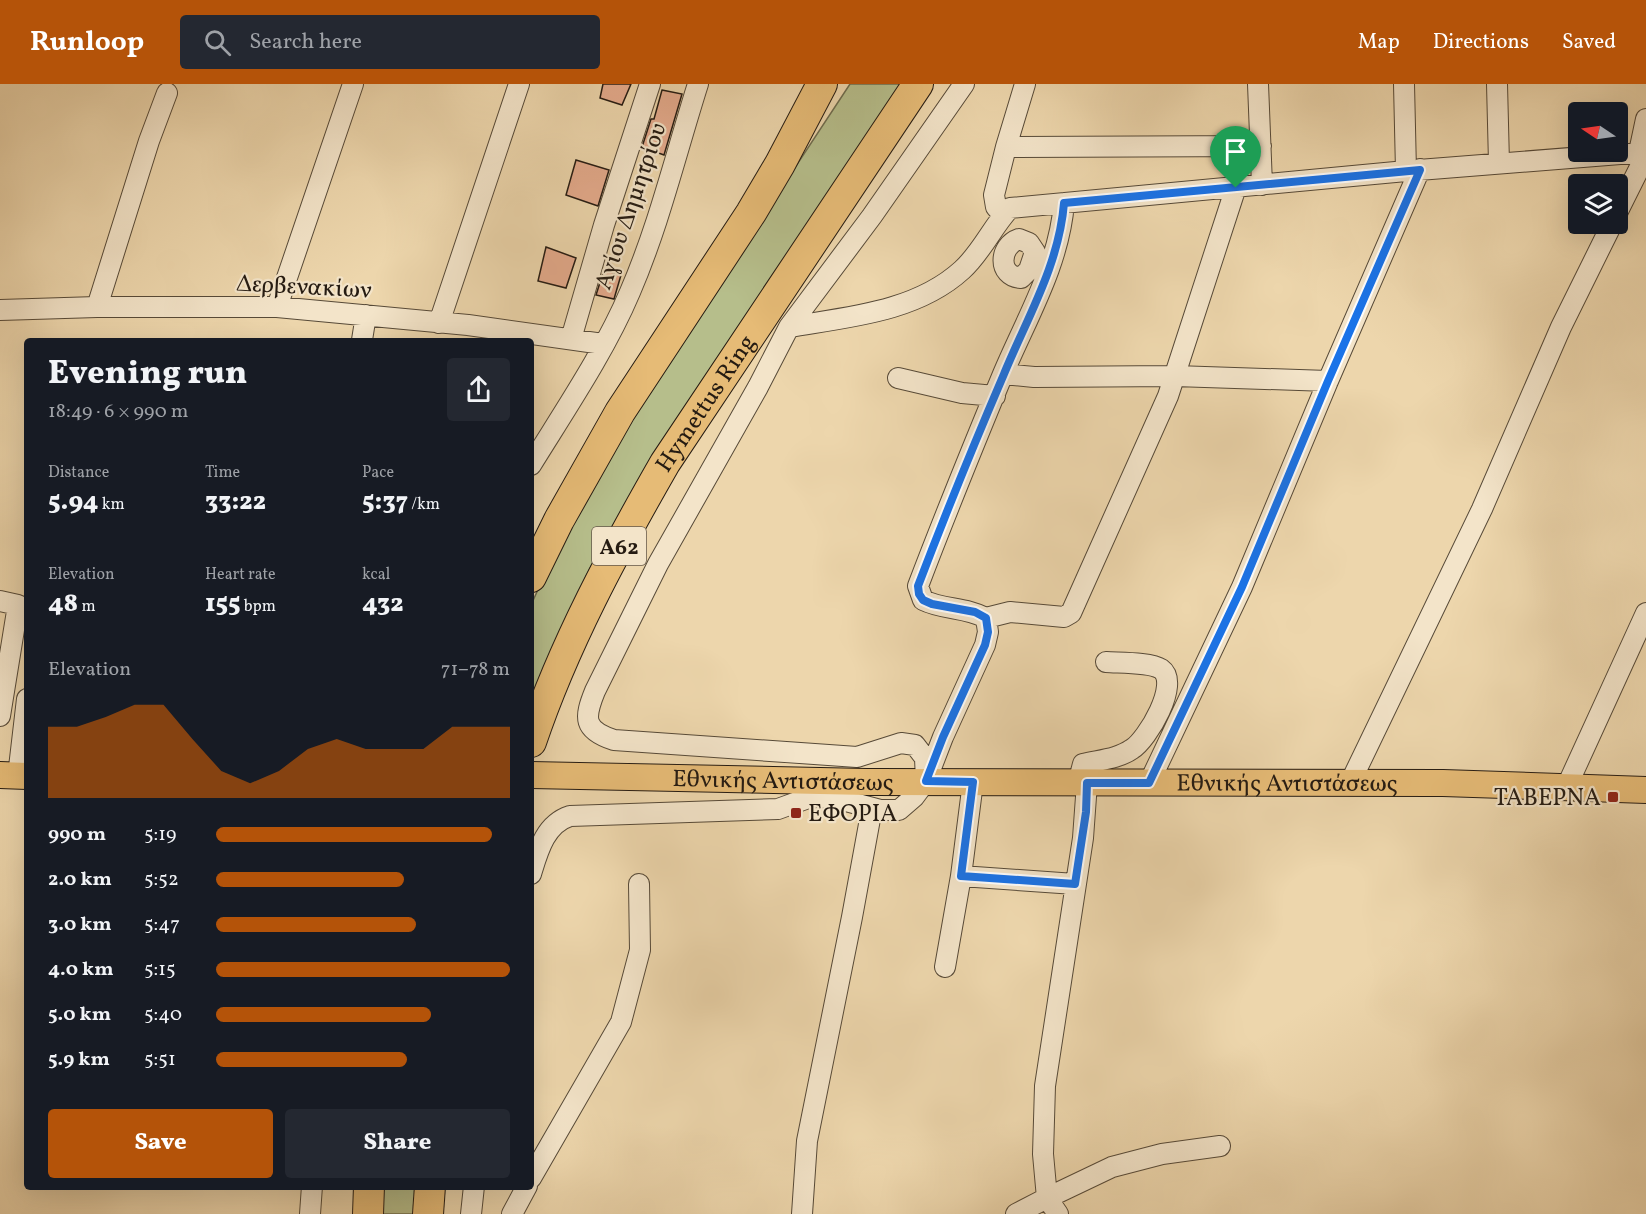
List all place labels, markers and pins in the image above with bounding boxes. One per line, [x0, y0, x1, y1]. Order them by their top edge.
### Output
pin [1210, 126, 1261, 188]
place label: ΤΑΒΕΡΝΑ [1494, 782, 1601, 816]
marker: ΤΑΒΕΡΝΑ [1606, 790, 1620, 804]
place label: ΕΦΟΡΙΑ [808, 798, 897, 832]
marker: ΕΦΟΡΙΑ [789, 806, 803, 820]

